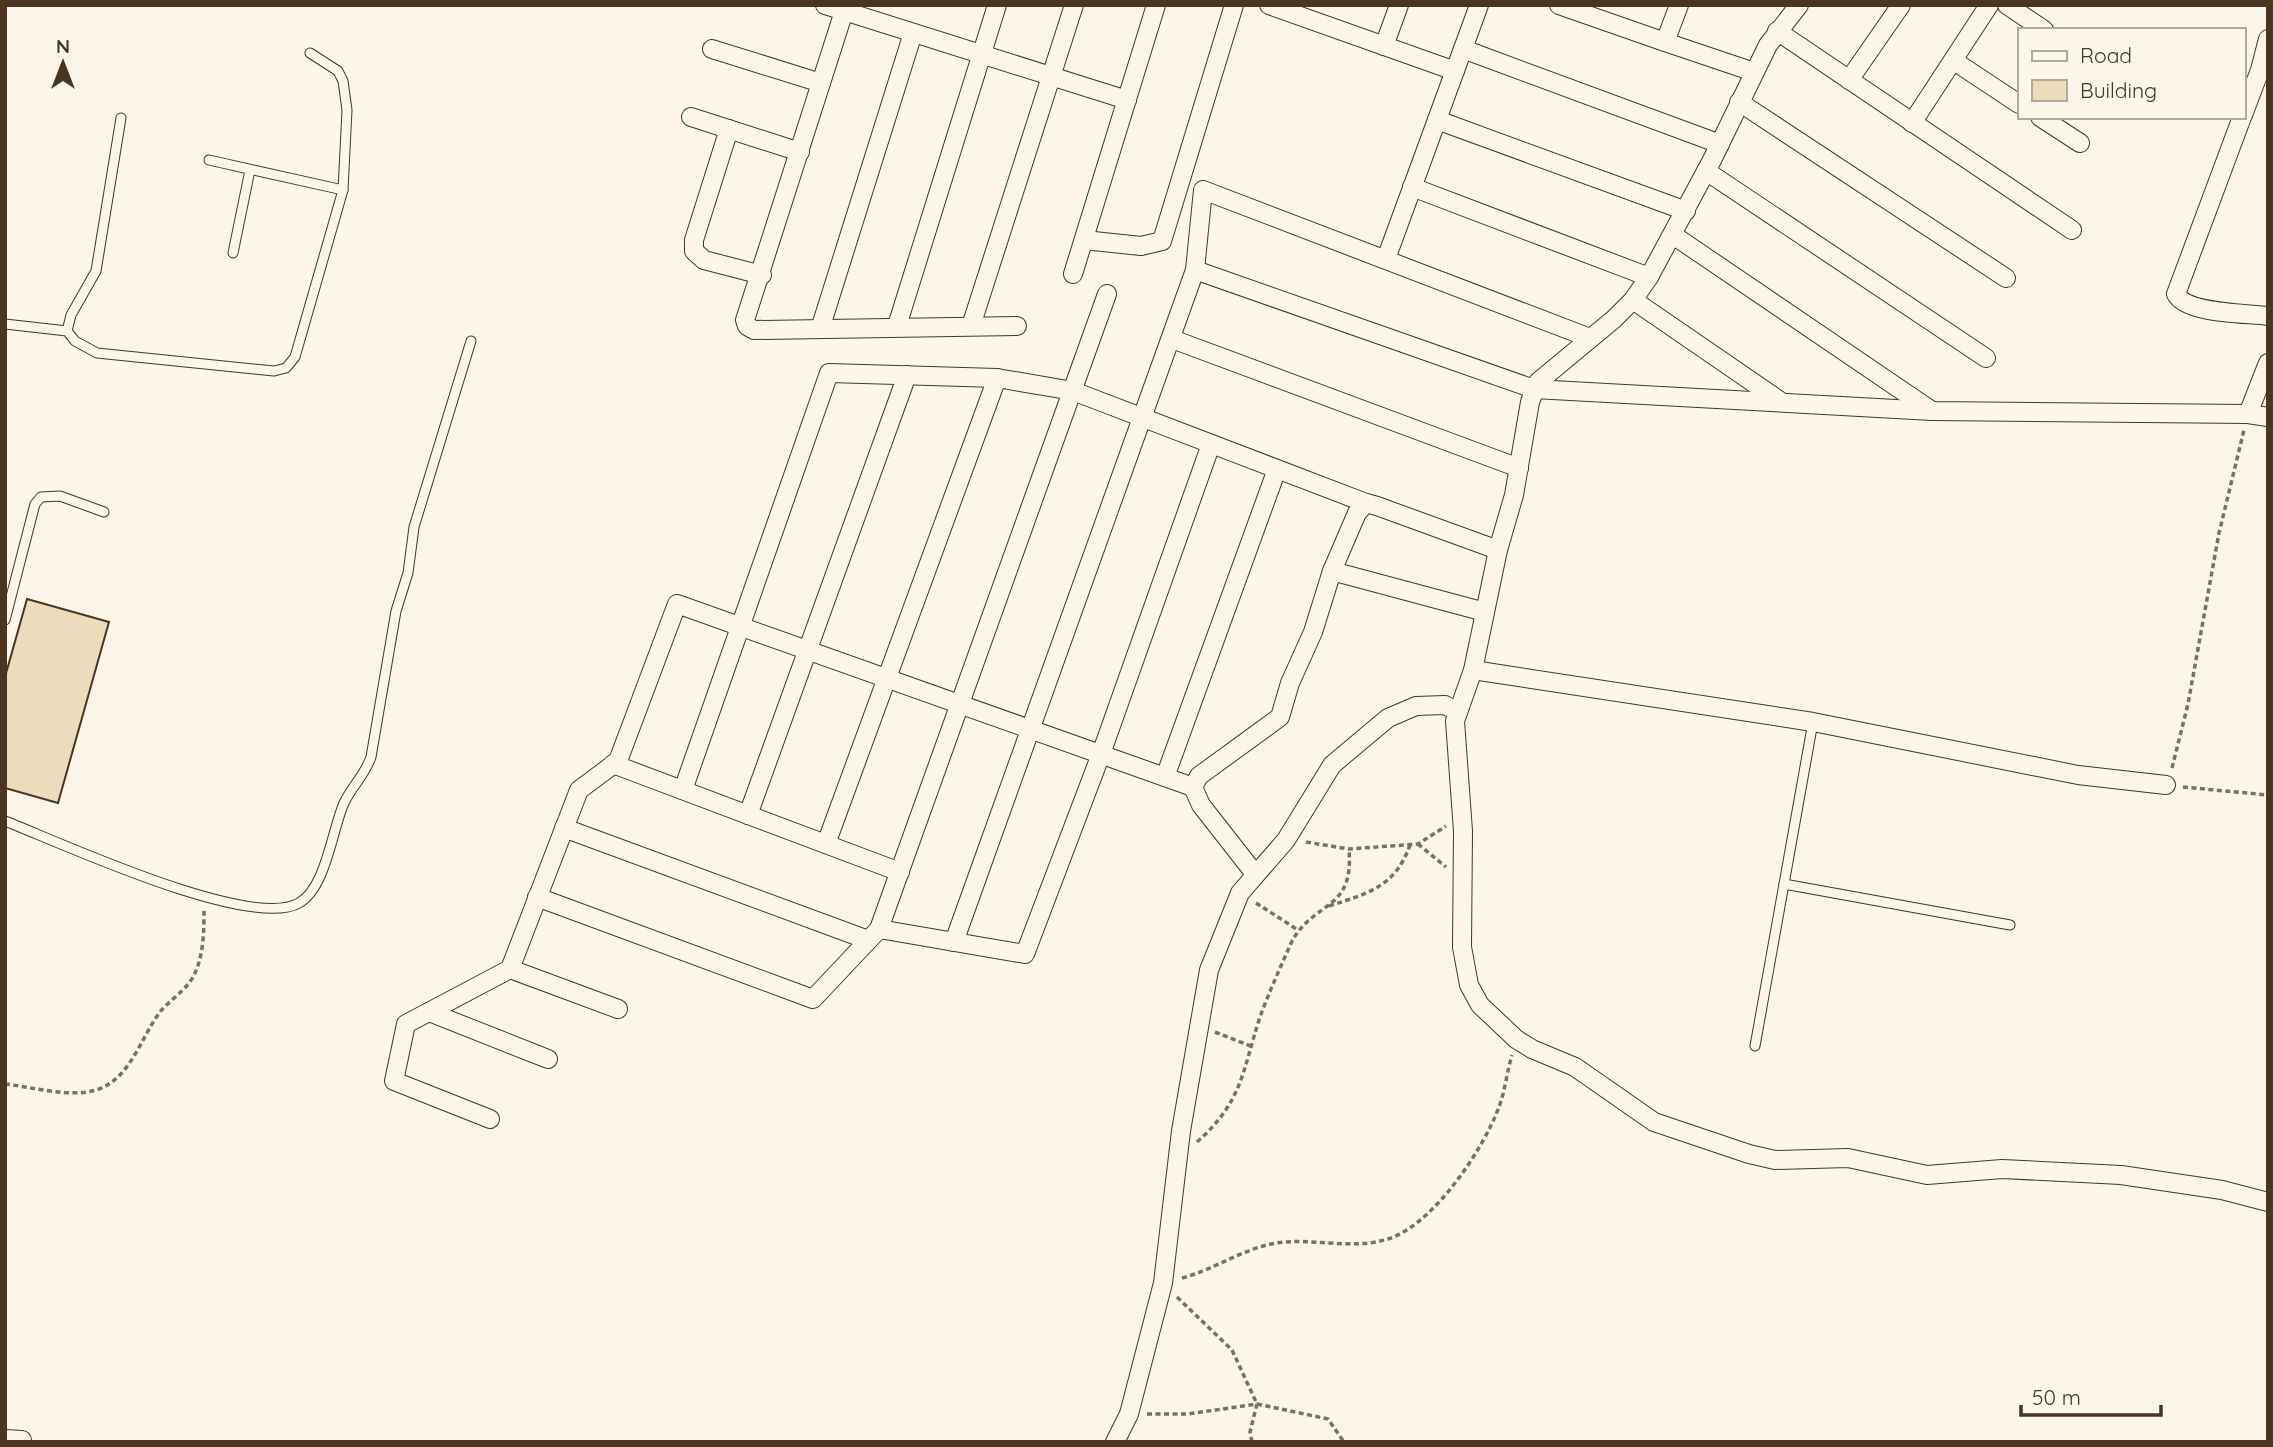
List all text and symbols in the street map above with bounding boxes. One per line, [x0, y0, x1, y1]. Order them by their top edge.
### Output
north arrow [28, 28, 98, 98]
legend [2018, 28, 2245, 119]
text: N [56, 34, 70, 58]
text: Road [2080, 42, 2132, 68]
text: Building [2080, 77, 2157, 103]
scale bar [2021, 1374, 2161, 1418]
text: 50 m [2032, 1384, 2081, 1410]

